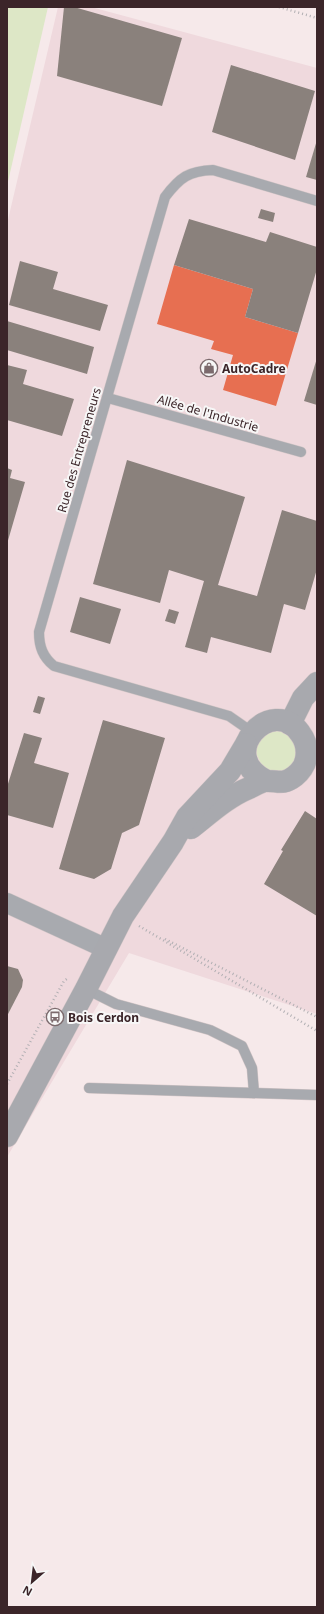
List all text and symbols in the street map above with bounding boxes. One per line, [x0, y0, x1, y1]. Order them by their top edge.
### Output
shop icon: AutoCadre [199, 358, 219, 378]
place label: AutoCadre [222, 360, 286, 377]
street label: Rue des Entrepreneurs [53, 385, 105, 514]
street label: Allée de l'Industrie [155, 390, 261, 436]
bus stop icon: Bois Cerdon [45, 1007, 65, 1027]
place label: Bois Cerdon [68, 1009, 139, 1026]
north arrow [12, 1562, 52, 1602]
text: N [20, 1583, 35, 1600]

